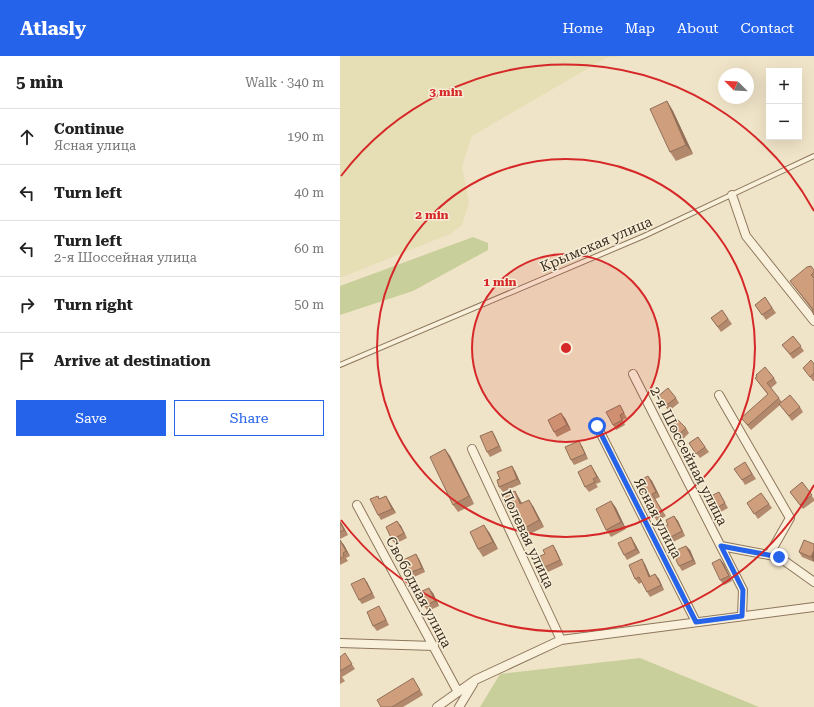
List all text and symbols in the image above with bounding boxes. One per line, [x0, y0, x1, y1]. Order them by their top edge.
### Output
text: Atlasly [20, 17, 86, 40]
text: Home [562, 20, 603, 36]
text: Map [625, 20, 655, 36]
text: About [677, 20, 719, 36]
text: Contact [741, 20, 794, 36]
north arrow [718, 68, 754, 104]
map controls [766, 68, 802, 140]
button: + [766, 68, 802, 104]
text: 5 min [16, 72, 63, 92]
text: Walk · 340 m [245, 75, 324, 90]
text: 3 min [429, 85, 463, 99]
button: − [766, 104, 802, 140]
text: Continue [54, 120, 124, 138]
icon: ahead [16, 126, 38, 148]
text: 190 m [287, 129, 324, 144]
text: Ясная улица [54, 138, 136, 153]
icon: left [16, 182, 38, 204]
text: Turn left [54, 184, 122, 202]
text: 40 m [294, 185, 324, 200]
text: 2 min [415, 208, 449, 222]
street label: Крымская улица [538, 213, 655, 275]
text: Turn left [54, 232, 122, 250]
icon: left [16, 238, 38, 260]
text: 60 m [294, 241, 324, 256]
text: 2-я Шоссейная улица [54, 250, 197, 265]
text: 1 min [483, 275, 517, 289]
icon: right [16, 294, 38, 316]
text: Turn right [54, 296, 133, 314]
text: 50 m [294, 297, 324, 312]
centre of rings [559, 341, 573, 355]
icon: arrive [16, 350, 38, 372]
text: Arrive at destination [54, 352, 210, 370]
street label: 2-я Шоссейная улица [647, 384, 731, 528]
button: Save [16, 400, 166, 436]
button: Share [174, 400, 324, 436]
route start [588, 417, 606, 435]
street label: Ясная улица [631, 475, 685, 561]
street label: Полевая улица [498, 487, 558, 591]
street label: Свободная улица [383, 534, 455, 651]
route end [770, 548, 788, 566]

